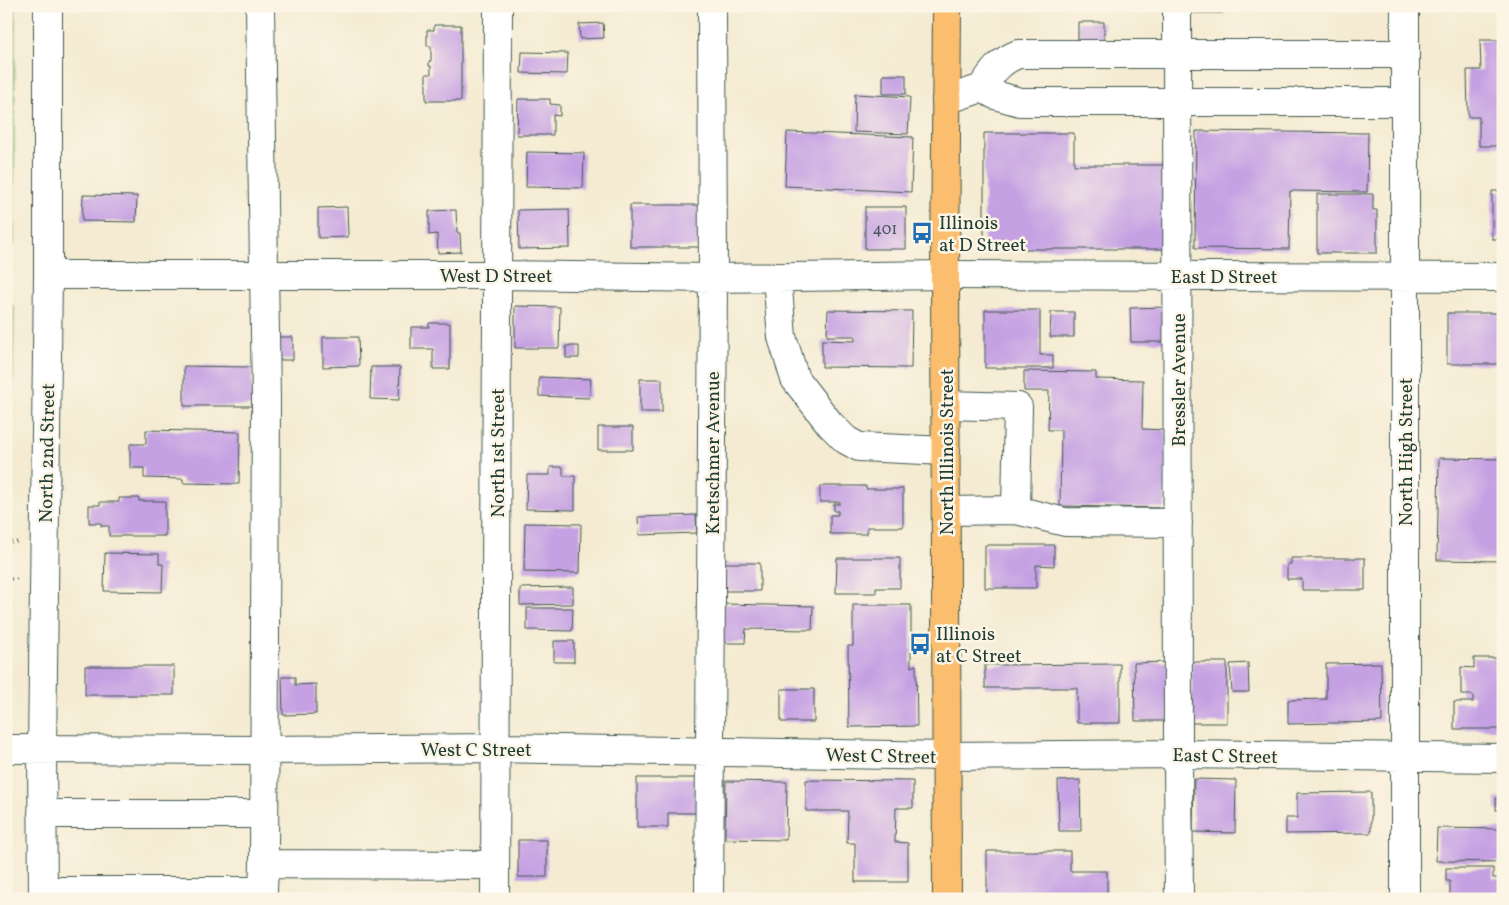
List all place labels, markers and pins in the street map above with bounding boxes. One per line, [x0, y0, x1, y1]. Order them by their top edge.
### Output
place label: Illinois at D Street [939, 211, 1026, 259]
bus stop icon: Illinois at D Street [909, 220, 935, 246]
place label: Illinois at C Street [936, 622, 1022, 670]
bus stop icon: Illinois at C Street [907, 631, 933, 657]

